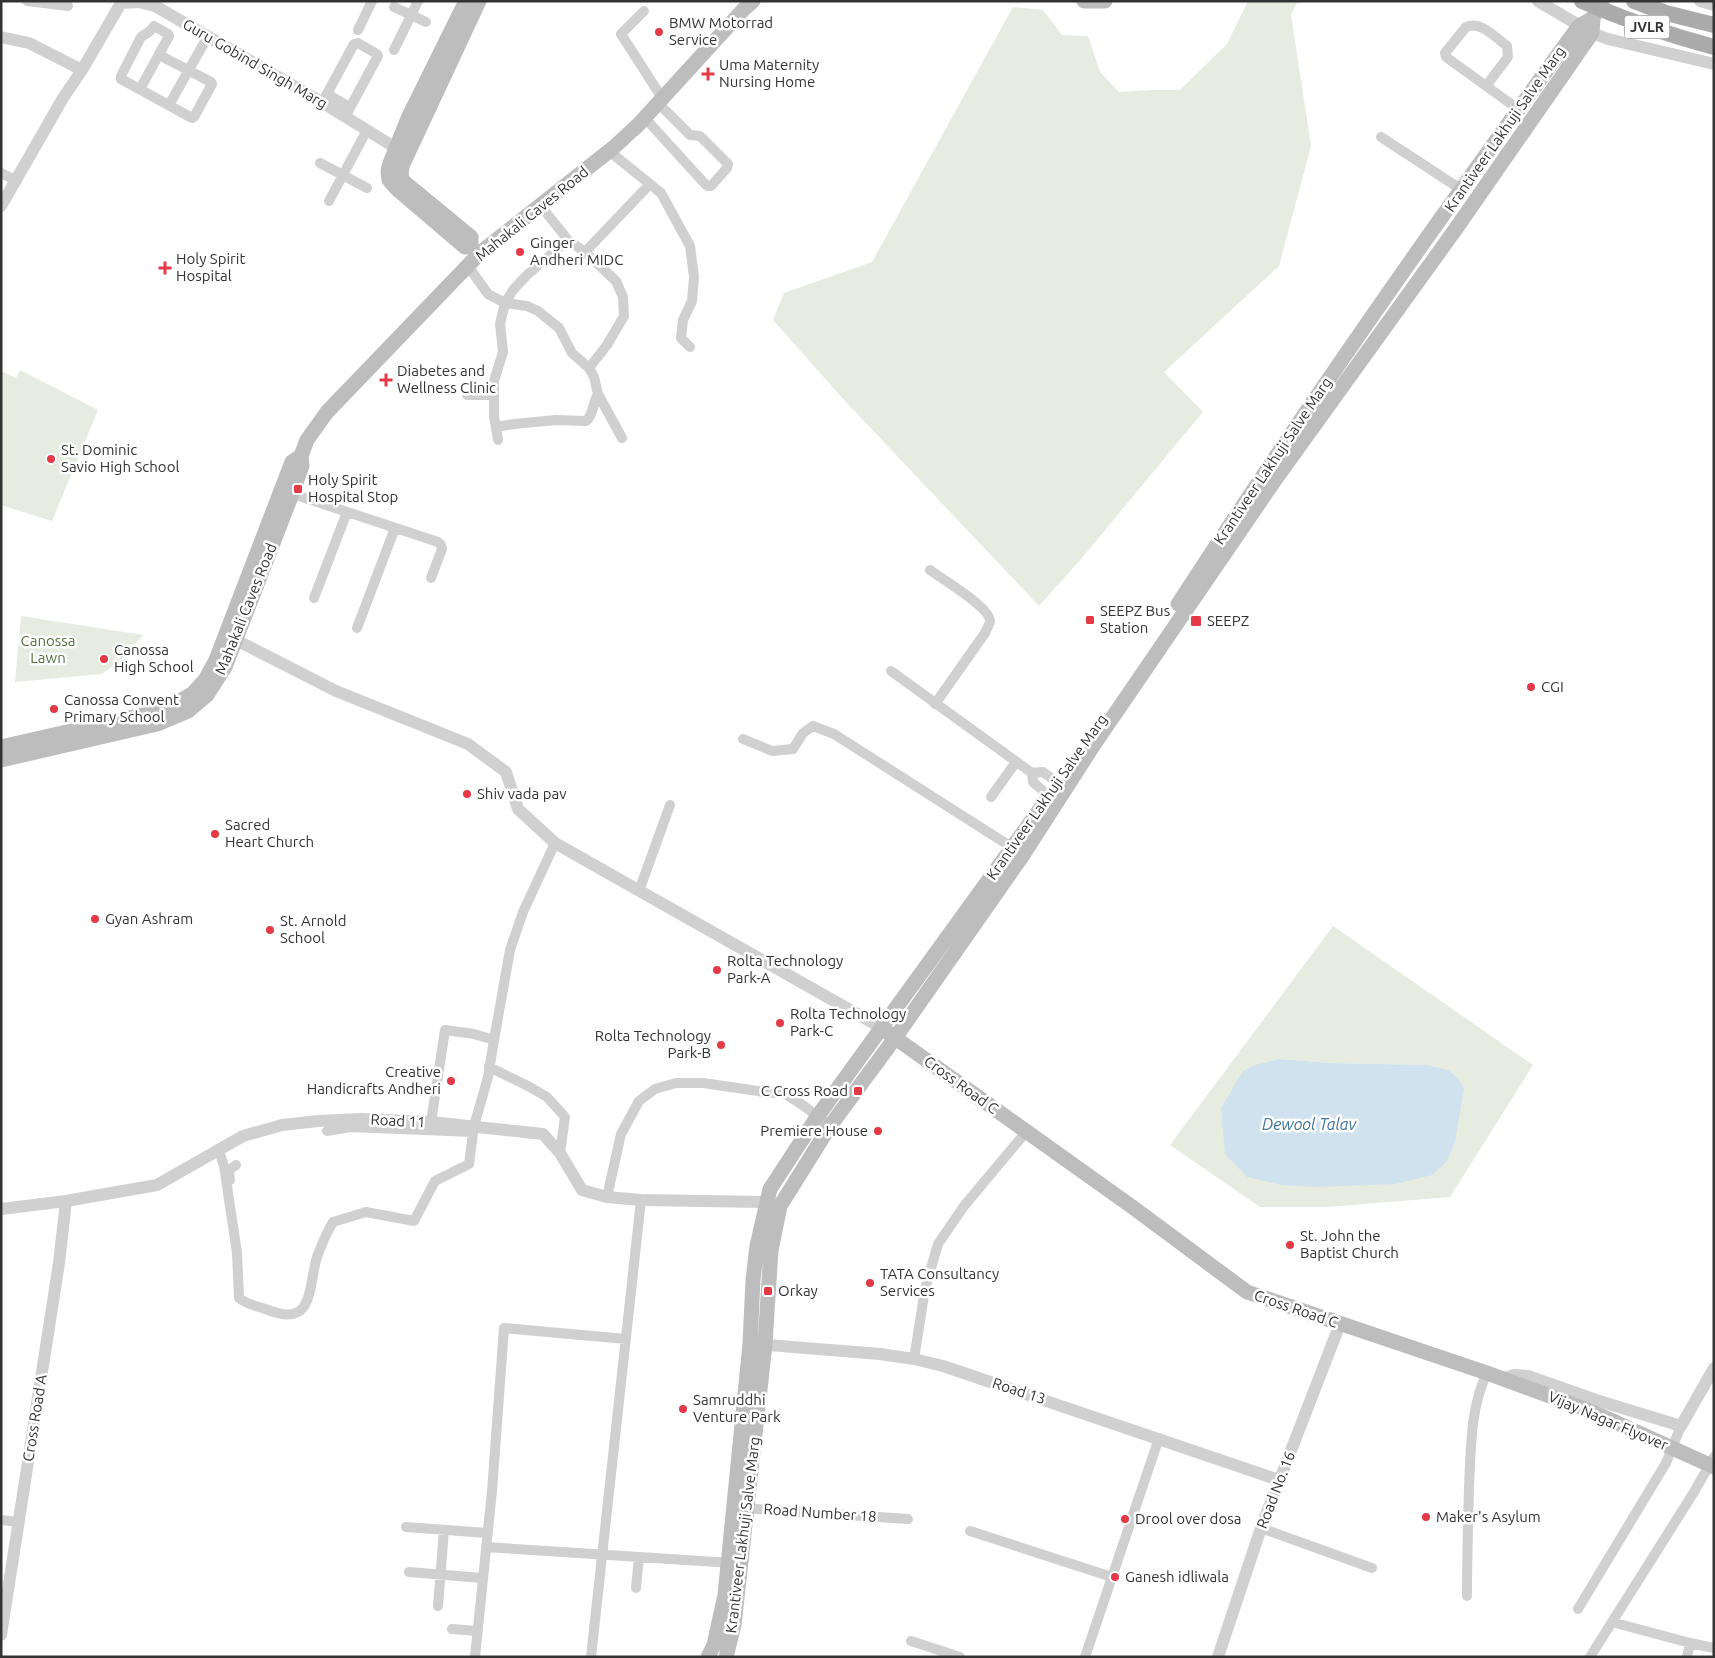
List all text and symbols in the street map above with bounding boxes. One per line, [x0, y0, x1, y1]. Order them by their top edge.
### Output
place label: BMW Motorrad Service [669, 14, 773, 48]
street label: Guru Gobind Singh Marg [180, 15, 330, 112]
road number: JVLR [1624, 16, 1670, 38]
marker: BMW Motorrad Service [653, 26, 665, 38]
street label: Krantiveer Lakhuji Salve Marg [1441, 43, 1568, 215]
place label: Uma Maternity Nursing Home [719, 56, 819, 90]
marker: Uma Maternity Nursing Home [701, 67, 715, 81]
street label: Mahakali Caves Road [472, 163, 592, 264]
place label: Ginger Andheri MIDC [530, 234, 623, 268]
marker: Ginger Andheri MIDC [514, 246, 526, 258]
place label: Holy Spirit Hospital [176, 250, 245, 284]
marker: Holy Spirit Hospital [158, 261, 172, 275]
place label: Diabetes and Wellness Clinic [397, 362, 496, 396]
marker: Diabetes and Wellness Clinic [379, 373, 393, 387]
street label: Krantiveer Lakhuji Salve Marg [1210, 374, 1335, 548]
place label: St. Dominic Savio High School [61, 441, 179, 475]
marker: St. Dominic Savio High School [45, 453, 57, 465]
place label: Holy Spirit Hospital Stop [308, 471, 398, 505]
marker: Holy Spirit Hospital Stop [292, 483, 304, 495]
street label: Mahakali Caves Road [211, 541, 280, 677]
place label: SEEPZ Bus Station [1100, 602, 1170, 636]
place label: SEEPZ [1207, 612, 1249, 629]
marker: SEEPZ Bus Station [1084, 614, 1096, 626]
marker: SEEPZ [1189, 614, 1203, 628]
park label: Canossa Lawn [21, 632, 76, 666]
place label: Canossa High School [114, 641, 194, 675]
marker: Canossa High School [98, 653, 110, 665]
place label: CGI [1541, 678, 1564, 695]
marker: CGI [1525, 681, 1537, 693]
place label: Canossa Convent Primary School [64, 691, 179, 725]
marker: Canossa Convent Primary School [48, 703, 60, 715]
street label: Krantiveer Lakhuji Salve Marg [983, 711, 1110, 883]
place label: Shiv vada pav [477, 785, 567, 802]
marker: Shiv vada pav [461, 788, 473, 800]
place label: Sacred Heart Church [225, 816, 314, 850]
marker: Sacred Heart Church [209, 828, 221, 840]
place label: Gyan Ashram [105, 910, 193, 927]
place label: St. Arnold School [280, 912, 347, 946]
marker: Gyan Ashram [89, 913, 101, 925]
marker: St. Arnold School [264, 924, 276, 936]
place label: Rolta Technology Park-A [727, 952, 843, 986]
marker: Rolta Technology Park-A [711, 964, 723, 976]
place label: Rolta Technology Park-C [790, 1005, 906, 1039]
marker: Rolta Technology Park-C [774, 1017, 786, 1029]
place label: Rolta Technology Park-B [595, 1027, 711, 1061]
marker: Rolta Technology Park-B [715, 1039, 727, 1051]
street label: Cross Road C [921, 1052, 1002, 1117]
place label: Creative Handicrafts Andheri [307, 1063, 441, 1097]
marker: Creative Handicrafts Andheri [445, 1075, 457, 1087]
place label: C Cross Road [761, 1082, 848, 1099]
marker: C Cross Road [852, 1085, 864, 1097]
street label: Road 11 [370, 1111, 426, 1130]
water label: Dewool Talav [1262, 1115, 1357, 1133]
place label: Premiere House [760, 1122, 868, 1139]
marker: Premiere House [872, 1125, 884, 1137]
place label: St. John the Baptist Church [1300, 1227, 1399, 1261]
marker: St. John the Baptist Church [1284, 1239, 1296, 1251]
place label: TATA Consultancy Services [880, 1265, 999, 1299]
marker: TATA Consultancy Services [864, 1277, 876, 1289]
place label: Orkay [778, 1282, 818, 1299]
marker: Orkay [762, 1285, 774, 1297]
street label: Cross Road C [1252, 1286, 1340, 1331]
street label: Cross Road A [19, 1373, 50, 1463]
street label: Road 13 [990, 1374, 1048, 1407]
street label: Vijay Nagar Flyover [1546, 1388, 1671, 1454]
place label: Samruddhi Venture Park [693, 1391, 781, 1425]
marker: Samruddhi Venture Park [677, 1403, 689, 1415]
street label: Krantiveer Lakhuji Salve Marg [722, 1436, 763, 1634]
street label: Road No. 16 [1253, 1449, 1298, 1531]
street label: Road Number 18 [763, 1500, 877, 1525]
place label: Maker's Asylum [1436, 1508, 1541, 1525]
place label: Drool over dosa [1135, 1510, 1241, 1527]
marker: Maker's Asylum [1420, 1511, 1432, 1523]
marker: Drool over dosa [1119, 1513, 1131, 1525]
place label: Ganesh idliwala [1125, 1568, 1229, 1585]
marker: Ganesh idliwala [1109, 1571, 1121, 1583]

